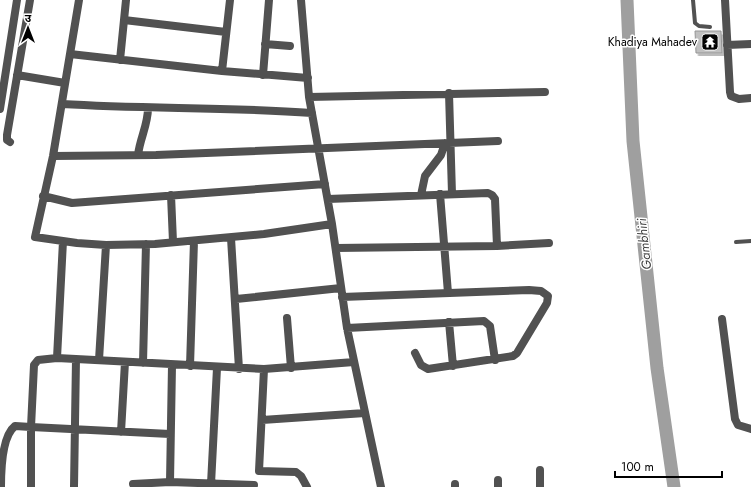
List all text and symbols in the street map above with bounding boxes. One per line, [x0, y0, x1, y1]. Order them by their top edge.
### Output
north arrow [8, 8, 48, 48]
text: उ [25, 10, 32, 26]
temple icon: Khadiya Mahadev [700, 32, 720, 52]
place label: Khadiya Mahadev [608, 33, 698, 51]
water label: Gambhiri [632, 217, 656, 271]
scale bar [615, 453, 722, 479]
text: 100 m [621, 458, 654, 476]

